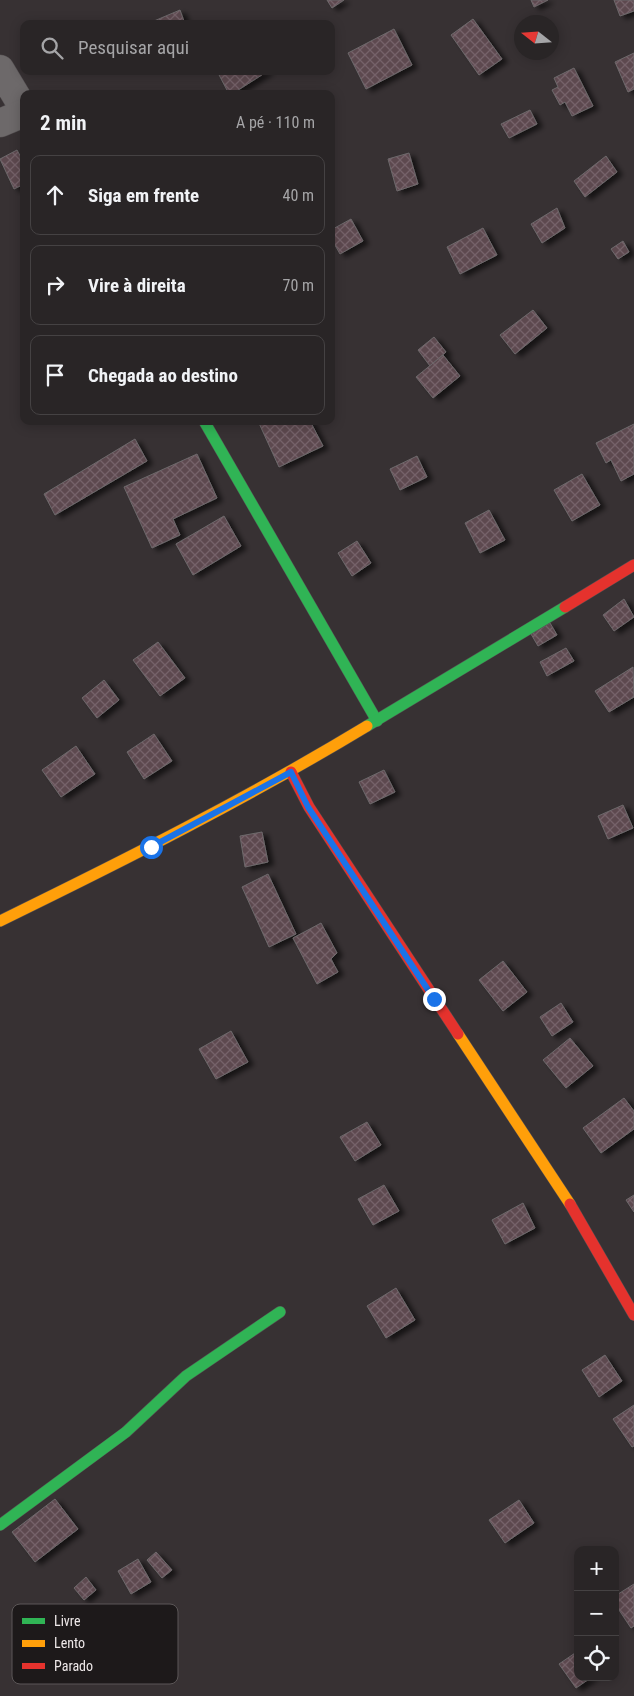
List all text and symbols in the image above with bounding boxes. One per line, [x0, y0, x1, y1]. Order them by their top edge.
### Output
north arrow [514, 15, 559, 60]
search box [20, 20, 335, 75]
icon: search [38, 34, 66, 62]
text: Pesquisar aqui [78, 36, 189, 59]
text: 2 min [40, 111, 87, 135]
text: A pé · 110 m [236, 113, 315, 132]
icon: ahead [41, 181, 69, 209]
text: Siga em frente [88, 184, 199, 207]
text: 40 m [282, 186, 314, 205]
icon: right [41, 271, 69, 299]
text: Vire à direita [88, 274, 186, 297]
text: 70 m [282, 276, 314, 295]
icon: arrive [41, 361, 69, 389]
text: Chegada ao destino [88, 364, 238, 387]
route start [140, 836, 163, 859]
route end [423, 988, 446, 1011]
map controls [574, 1546, 619, 1681]
button: + [574, 1546, 619, 1591]
button: − [574, 1591, 619, 1636]
legend [12, 1604, 178, 1684]
text: Livre [54, 1613, 81, 1629]
text: Lento [54, 1635, 85, 1651]
button: locate [574, 1636, 619, 1681]
text: Parado [54, 1658, 93, 1674]

